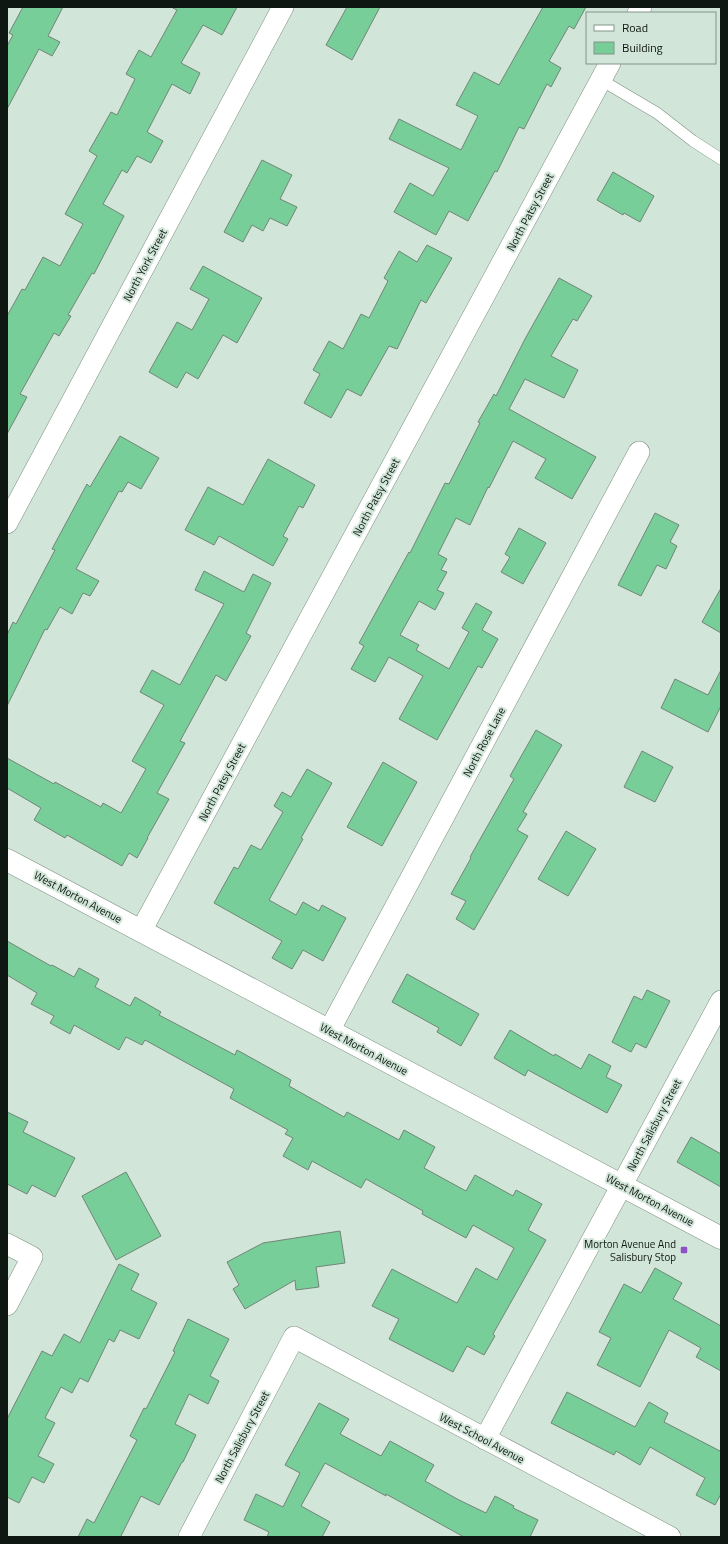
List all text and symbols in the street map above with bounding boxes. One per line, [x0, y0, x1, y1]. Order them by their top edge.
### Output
legend [586, 12, 716, 64]
text: Road [622, 18, 648, 37]
text: Building [622, 38, 663, 57]
street label: North Patsy Street [503, 170, 557, 254]
street label: North York Street [119, 226, 171, 304]
street label: North Patsy Street [349, 455, 403, 539]
street label: North Rose Lane [459, 704, 509, 780]
street label: North Patsy Street [195, 740, 249, 824]
street label: West Morton Avenue [31, 867, 125, 927]
street label: West Morton Avenue [317, 1019, 411, 1079]
street label: North Salisbury Street [623, 1076, 685, 1174]
street label: West Morton Avenue [603, 1170, 697, 1230]
place label: Morton Avenue And Salisbury Stop [584, 1236, 676, 1265]
marker: Morton Avenue And Salisbury Stop [679, 1245, 689, 1255]
street label: North Salisbury Street [211, 1388, 273, 1486]
street label: West School Avenue [437, 1409, 528, 1467]

